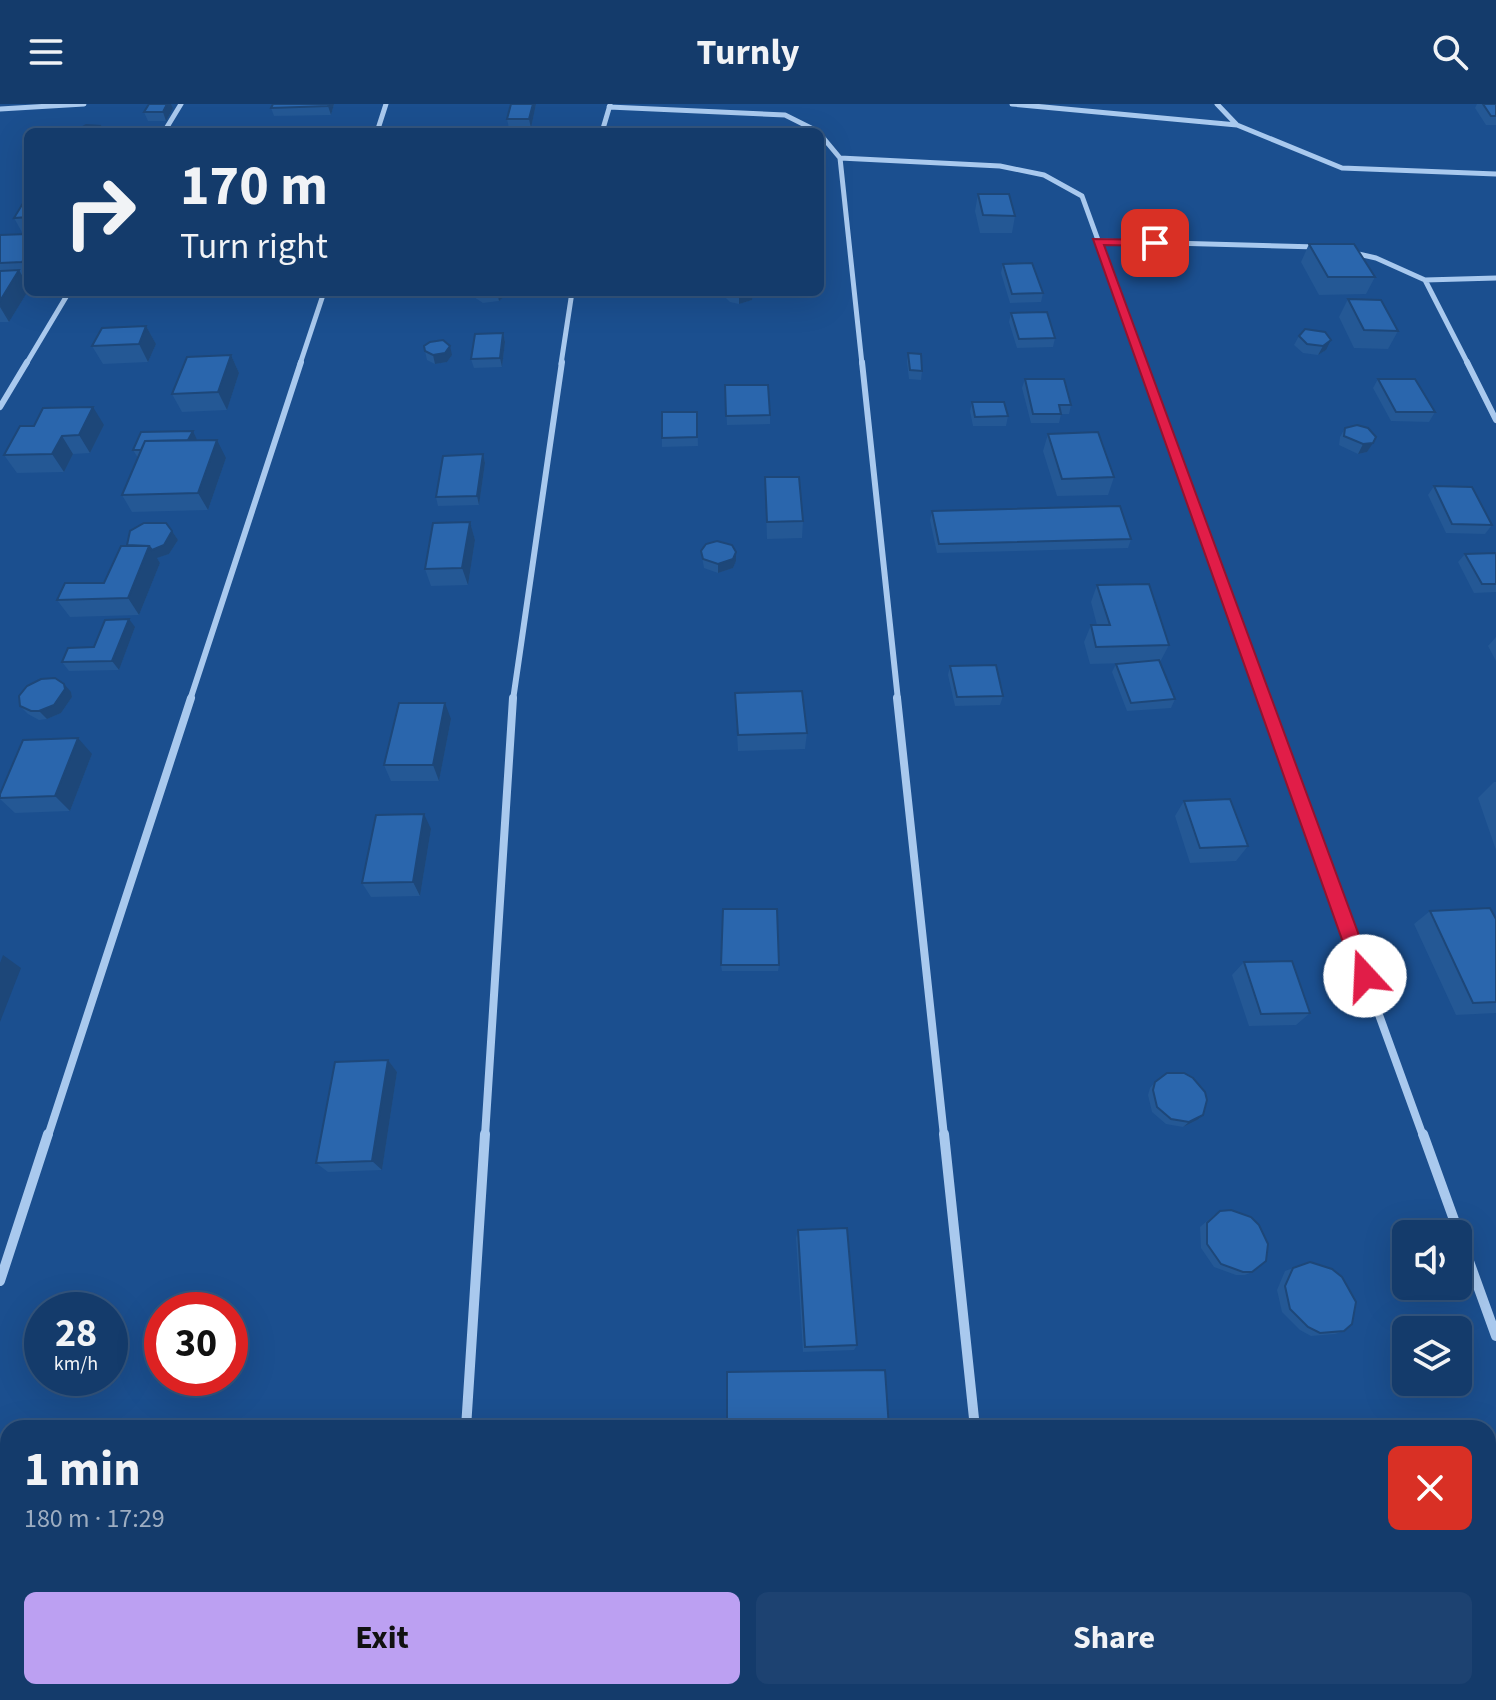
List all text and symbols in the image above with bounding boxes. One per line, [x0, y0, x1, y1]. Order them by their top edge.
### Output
text: Turnly [697, 27, 799, 78]
icon: menu [24, 30, 68, 74]
icon: search [1428, 30, 1472, 74]
text: 170 m [180, 147, 328, 226]
icon: right [48, 160, 152, 264]
pin [1121, 209, 1189, 277]
text: Turn right [180, 221, 328, 272]
icon: arrive [1133, 221, 1177, 265]
position arrow [1323, 934, 1407, 1018]
map controls [1392, 1220, 1472, 1396]
button: sound [1392, 1220, 1472, 1300]
speed limit sign: 30 [144, 1292, 248, 1396]
text: 28 [55, 1305, 97, 1362]
button: layers [1392, 1316, 1472, 1396]
text: km/h [54, 1350, 98, 1378]
text: 1 min [24, 1436, 141, 1504]
button: close [1388, 1446, 1472, 1530]
text: 180 m · 17:29 [24, 1500, 165, 1537]
button: Exit [24, 1592, 740, 1684]
button: Share [756, 1592, 1472, 1684]

